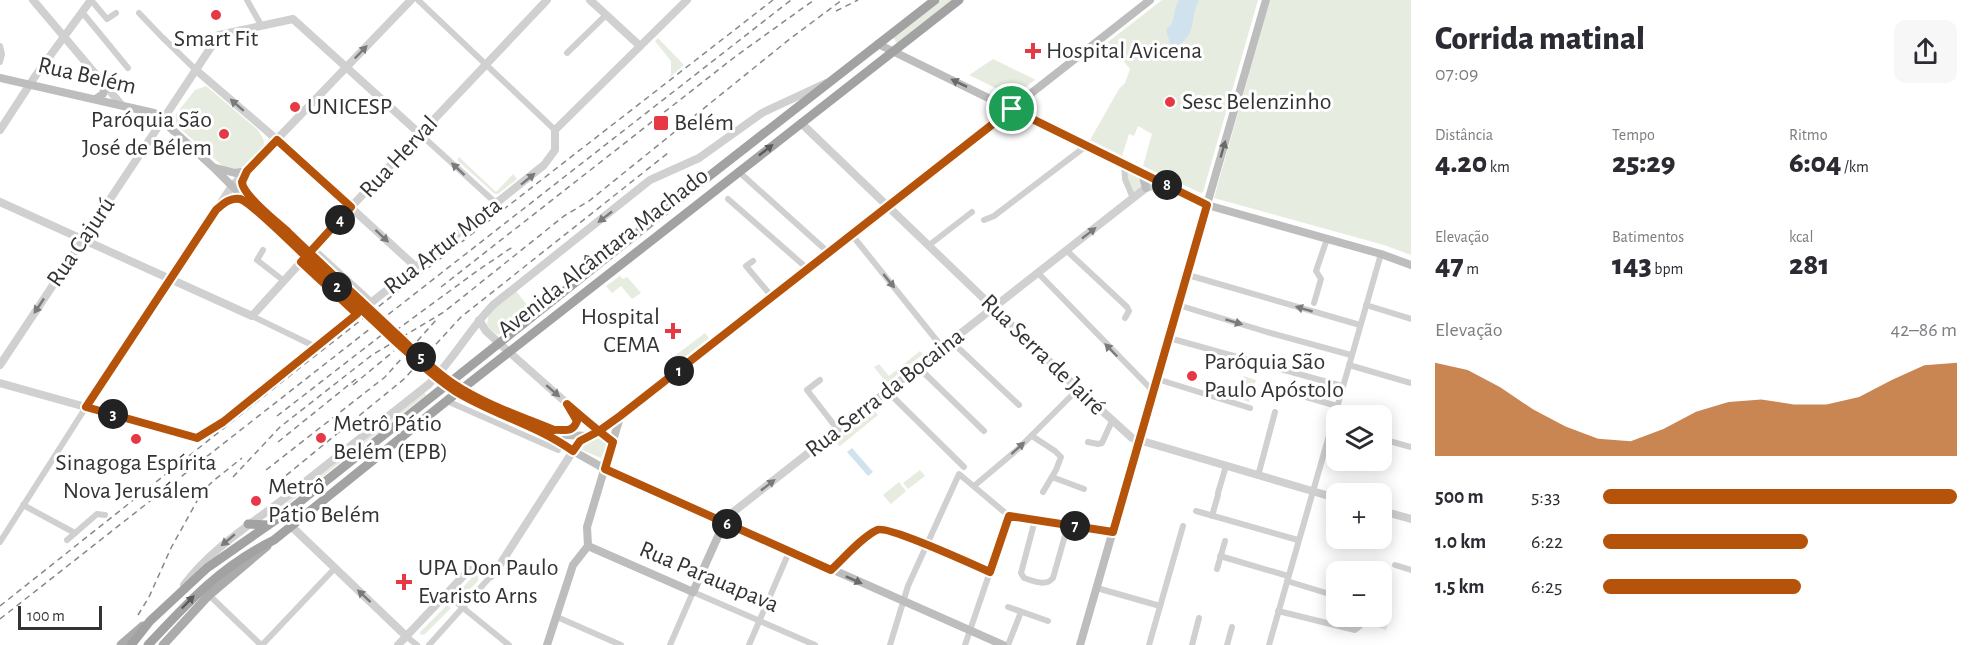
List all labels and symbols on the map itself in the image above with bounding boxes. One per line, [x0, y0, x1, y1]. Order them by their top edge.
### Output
marker: Smart Fit [209, 8, 223, 22]
place label: Smart Fit [174, 27, 259, 51]
place label: Hospital Avicena [1046, 39, 1202, 63]
marker: Hospital Avicena [1024, 42, 1042, 60]
one-way arrow [354, 45, 368, 60]
street label: Rua Belém [36, 53, 138, 99]
one-way arrow [951, 78, 968, 88]
pin [986, 83, 1037, 134]
place label: Sesc Belenzinho [1182, 90, 1331, 114]
place label: UNICESP [307, 95, 392, 119]
marker: Sesc Belenzinho [1163, 95, 1177, 109]
one-way arrow [230, 99, 245, 112]
marker: UNICESP [288, 100, 302, 114]
place label: Paróquia São José de Bélem [82, 108, 212, 160]
place label: Belém [674, 111, 734, 135]
street label: Rua Herval [355, 112, 443, 202]
marker: Belém [652, 114, 670, 132]
marker: Paróquia São José de Bélem [217, 127, 231, 141]
one-way arrow [1219, 139, 1228, 157]
one-way arrow [758, 143, 774, 156]
one-way arrow [451, 163, 466, 176]
street label: Avenida Alcântara Machado [493, 164, 713, 342]
pin: 8 [1152, 170, 1182, 200]
one-way arrow [520, 172, 536, 185]
street label: Rua Cajurú [43, 193, 119, 291]
street label: Rua Artur Mota [380, 193, 506, 299]
pin: 4 [325, 205, 355, 235]
one-way arrow [597, 211, 612, 223]
one-way arrow [1081, 227, 1096, 239]
one-way arrow [375, 229, 390, 243]
pin: 2 [322, 272, 352, 302]
one-way arrow [882, 273, 894, 288]
street label: Rua Serra de Jairé [976, 290, 1110, 420]
one-way arrow [34, 298, 45, 314]
one-way arrow [1295, 304, 1313, 313]
place label: Hospital CEMA [581, 305, 660, 357]
one-way arrow [1225, 318, 1243, 327]
marker: Hospital CEMA [664, 322, 682, 340]
street label: Rua Serra da Bocaina [801, 324, 969, 462]
pin: 5 [406, 342, 436, 372]
one-way arrow [1105, 343, 1119, 357]
place label: Paróquia São Paulo Apóstolo [1204, 350, 1344, 402]
pin: 1 [664, 356, 694, 386]
marker: Paróquia São Paulo Apóstolo [1185, 369, 1199, 383]
one-way arrow [545, 384, 560, 397]
pin: 3 [98, 399, 128, 429]
place label: Metrô Pátio Belém (EPB) [333, 412, 448, 464]
marker: Metrô Pátio Belém (EPB) [314, 431, 328, 445]
marker: Sinagoga Espírita Nova Jerusálem [129, 432, 143, 446]
one-way arrow [1011, 441, 1026, 455]
place label: Sinagoga Espírita Nova Jerusálem [55, 451, 217, 503]
place label: Metrô Pátio Belém [268, 475, 380, 527]
one-way arrow [760, 478, 776, 491]
marker: Metrô Pátio Belém [249, 494, 263, 508]
pin: 6 [712, 509, 742, 539]
pin: 7 [1060, 511, 1090, 541]
one-way arrow [220, 534, 236, 547]
street label: Rua Parauapava [636, 537, 782, 617]
place label: UPA Don Paulo Evaristo Arns [418, 556, 558, 608]
marker: UPA Don Paulo Evaristo Arns [395, 573, 413, 591]
one-way arrow [846, 575, 863, 584]
one-way arrow [357, 589, 371, 603]
one-way arrow [181, 595, 195, 610]
scale bar [18, 603, 102, 630]

